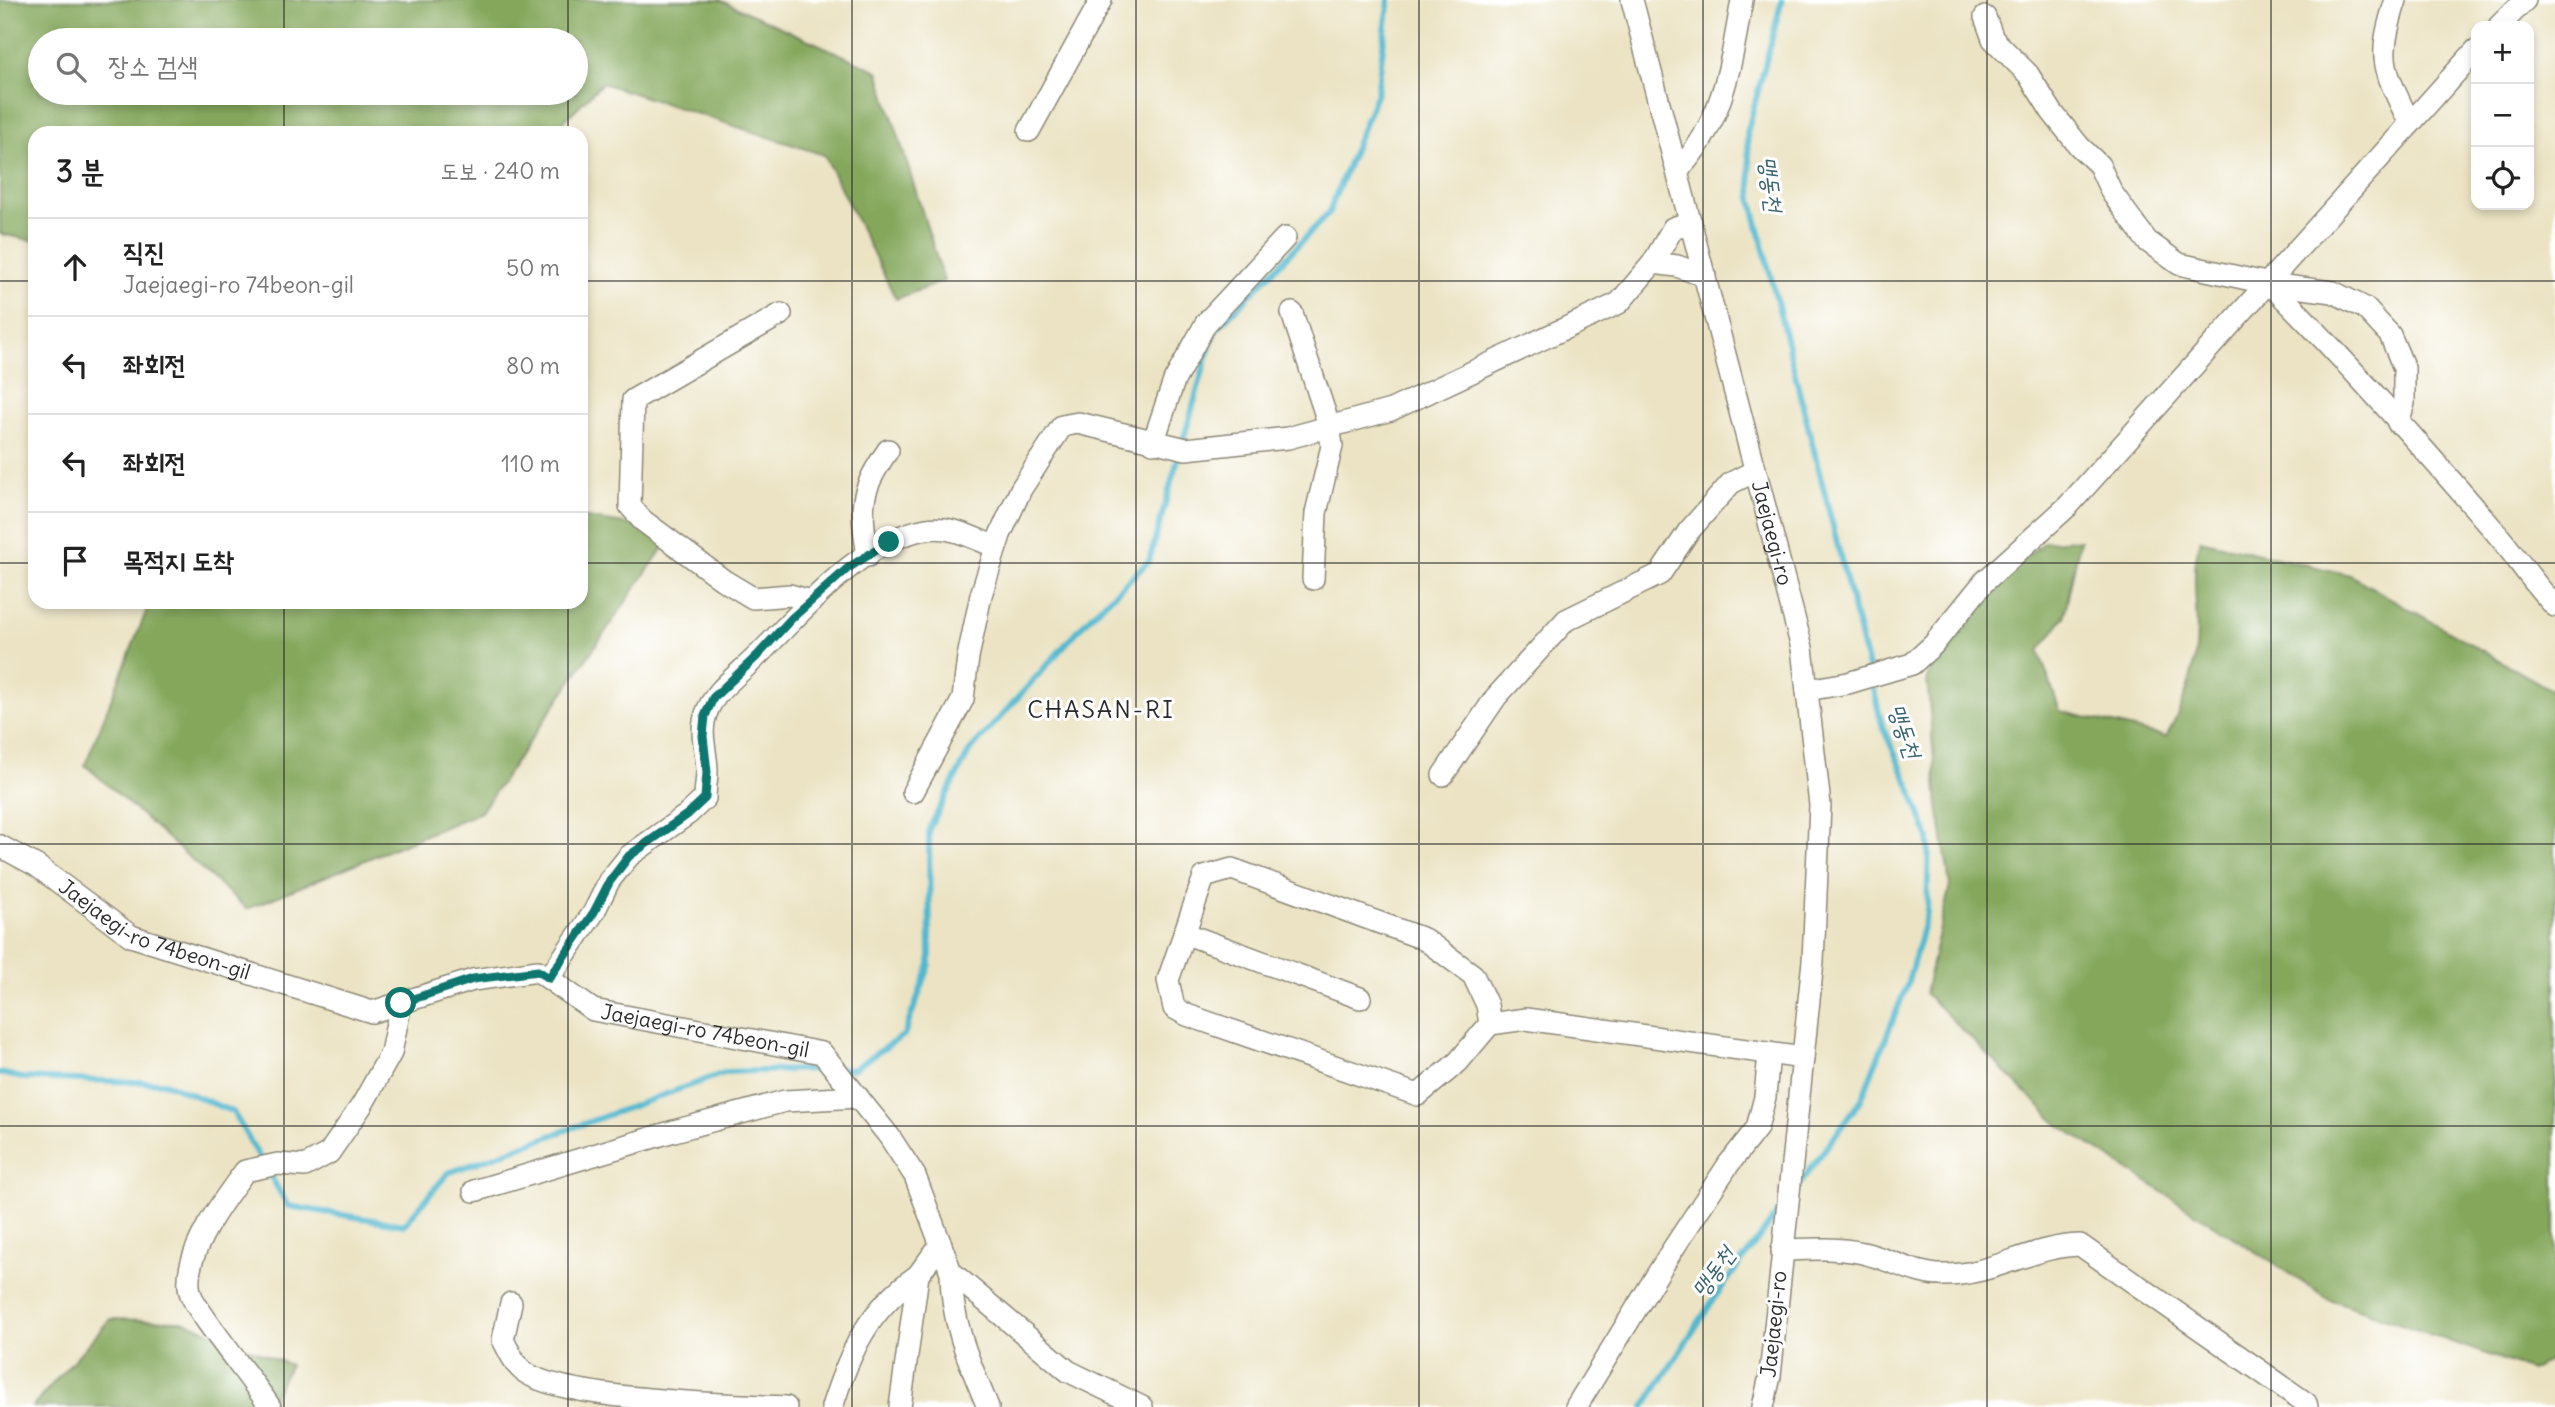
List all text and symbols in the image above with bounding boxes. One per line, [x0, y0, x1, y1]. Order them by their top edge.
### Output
map controls [2471, 21, 2534, 210]
button: + [2471, 21, 2534, 84]
search box [28, 28, 588, 105]
icon: search [52, 48, 90, 86]
text: 장소 검색 [108, 49, 198, 82]
button: − [2471, 84, 2534, 147]
button: locate [2471, 147, 2534, 210]
text: 3 분 [56, 152, 104, 190]
water label: 맹동천 [1754, 155, 1790, 216]
text: 도보 · 240 m [441, 156, 560, 185]
text: 직진 [123, 235, 165, 268]
icon: ahead [56, 248, 94, 286]
text: 50 m [506, 253, 560, 282]
text: Jaejaegi-ro 74beon-gil [123, 270, 354, 299]
icon: left [56, 346, 94, 384]
text: 좌회전 [123, 348, 186, 381]
text: 80 m [506, 351, 560, 380]
icon: left [56, 444, 94, 482]
text: 좌회전 [123, 446, 186, 479]
text: 110 m [501, 449, 560, 478]
street label: Jaejaegi-ro [1746, 478, 1799, 588]
route end [873, 526, 904, 557]
icon: arrive [56, 542, 94, 580]
text: 목적지 도착 [123, 544, 234, 577]
district label: CHASAN-RI [1027, 694, 1175, 724]
water label: 맹동천 [1883, 700, 1929, 764]
street label: Jaejaegi-ro 74beon-gil [54, 873, 254, 986]
route start [385, 987, 416, 1018]
street label: Jaejaegi-ro 74beon-gil [599, 998, 811, 1063]
water label: 맹동천 [1685, 1239, 1742, 1303]
street label: Jaejaegi-ro [1754, 1269, 1793, 1379]

